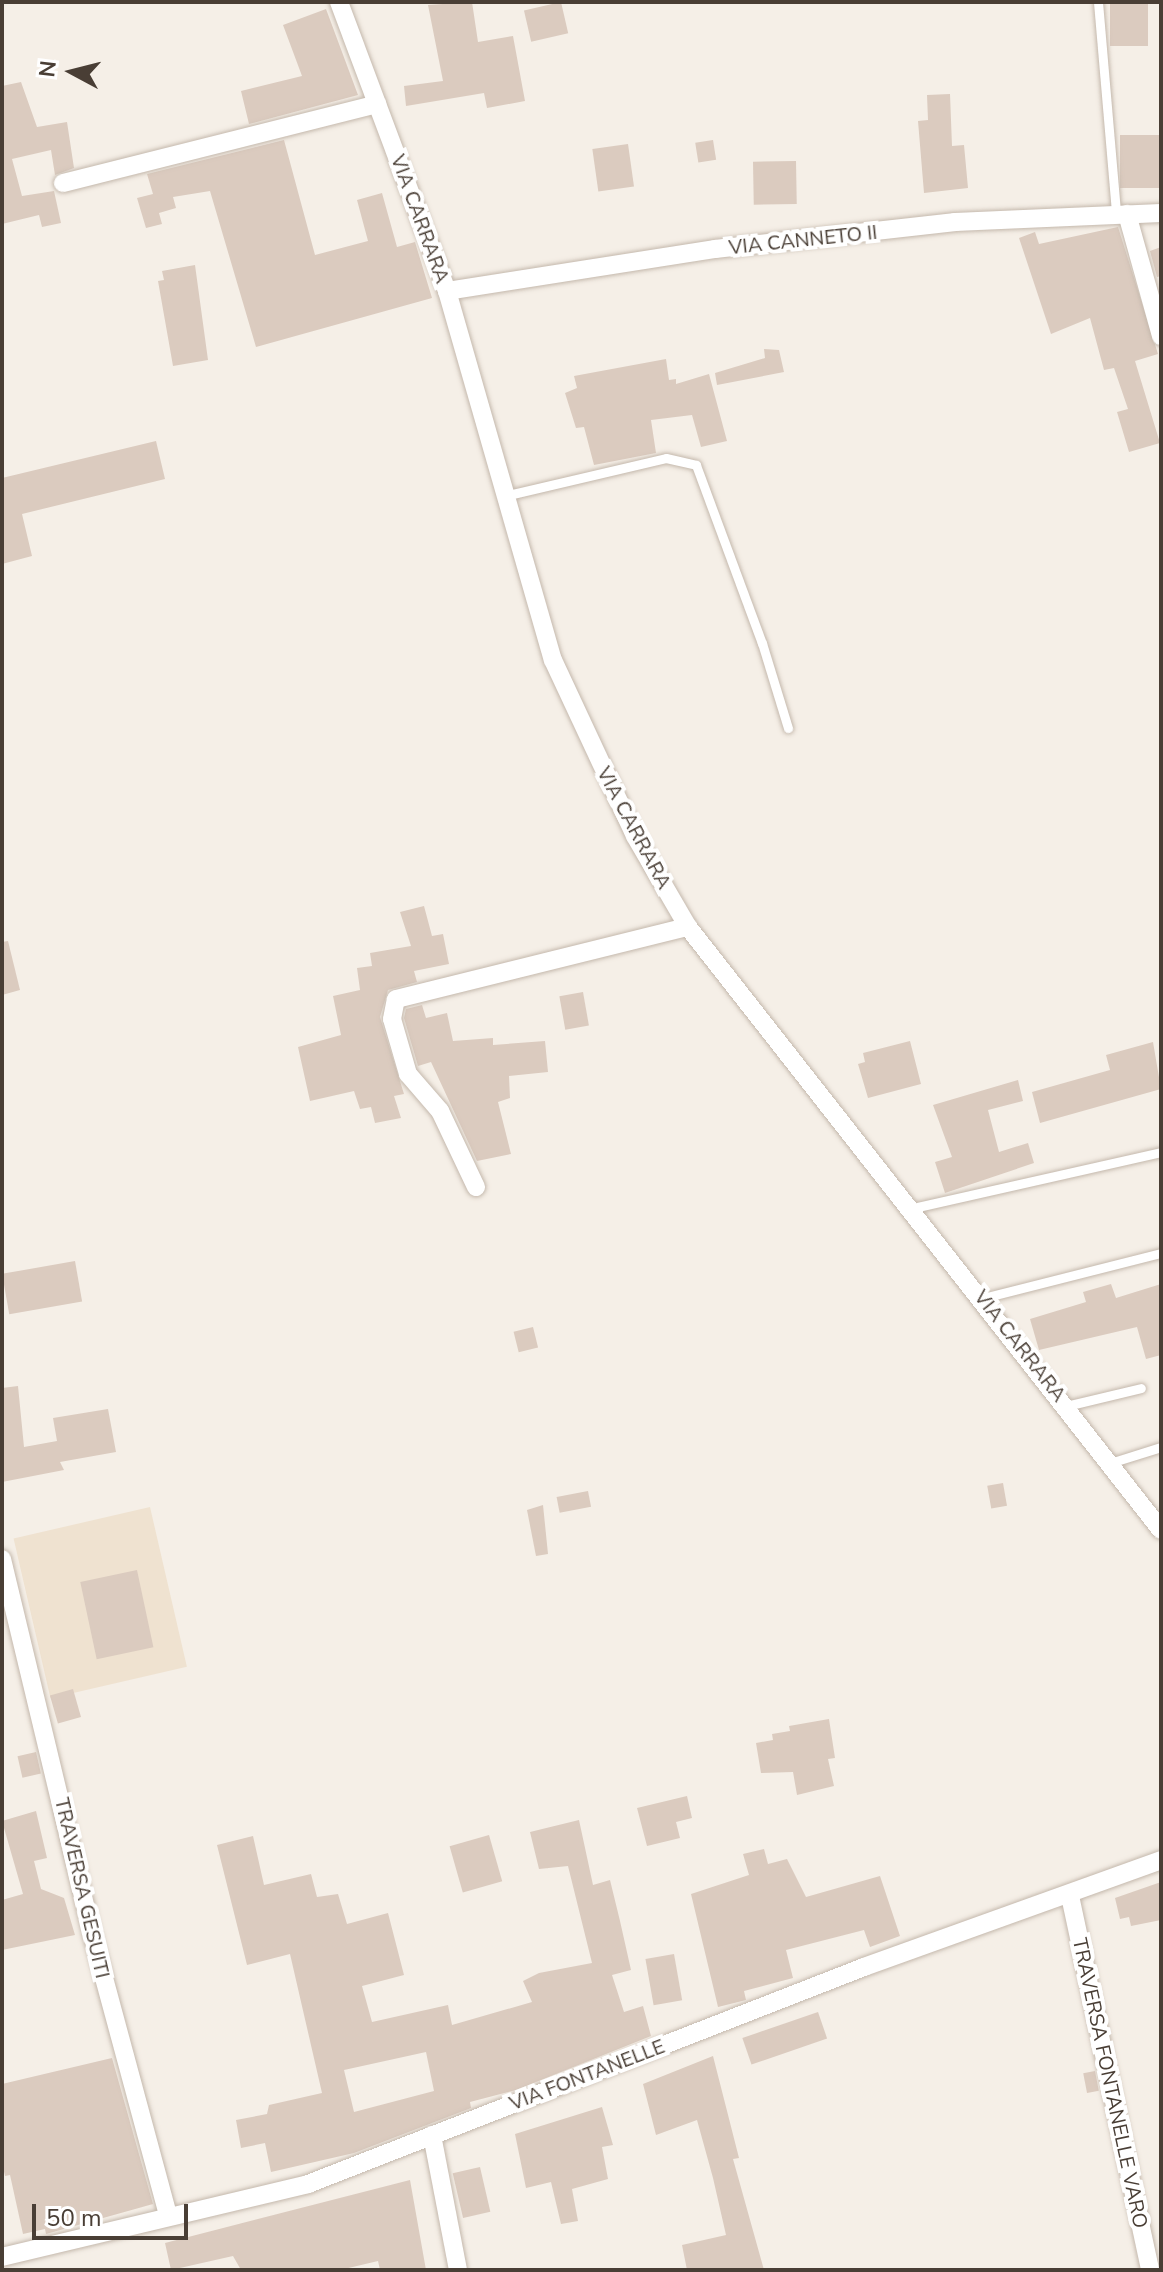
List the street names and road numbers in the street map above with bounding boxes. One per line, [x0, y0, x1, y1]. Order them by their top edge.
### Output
street label: VIA CARRARA [386, 151, 454, 287]
street label: VIA CANNETO II [728, 220, 878, 260]
street label: VIA CARRARA [592, 763, 676, 893]
street label: VIA CARRARA [969, 1285, 1071, 1407]
street label: TRAVERSA GESUITI [50, 1795, 114, 1981]
street label: TRAVERSA FONTANELLE VARO [1067, 1936, 1153, 2230]
street label: VIA FONTANELLE [506, 2034, 668, 2116]

